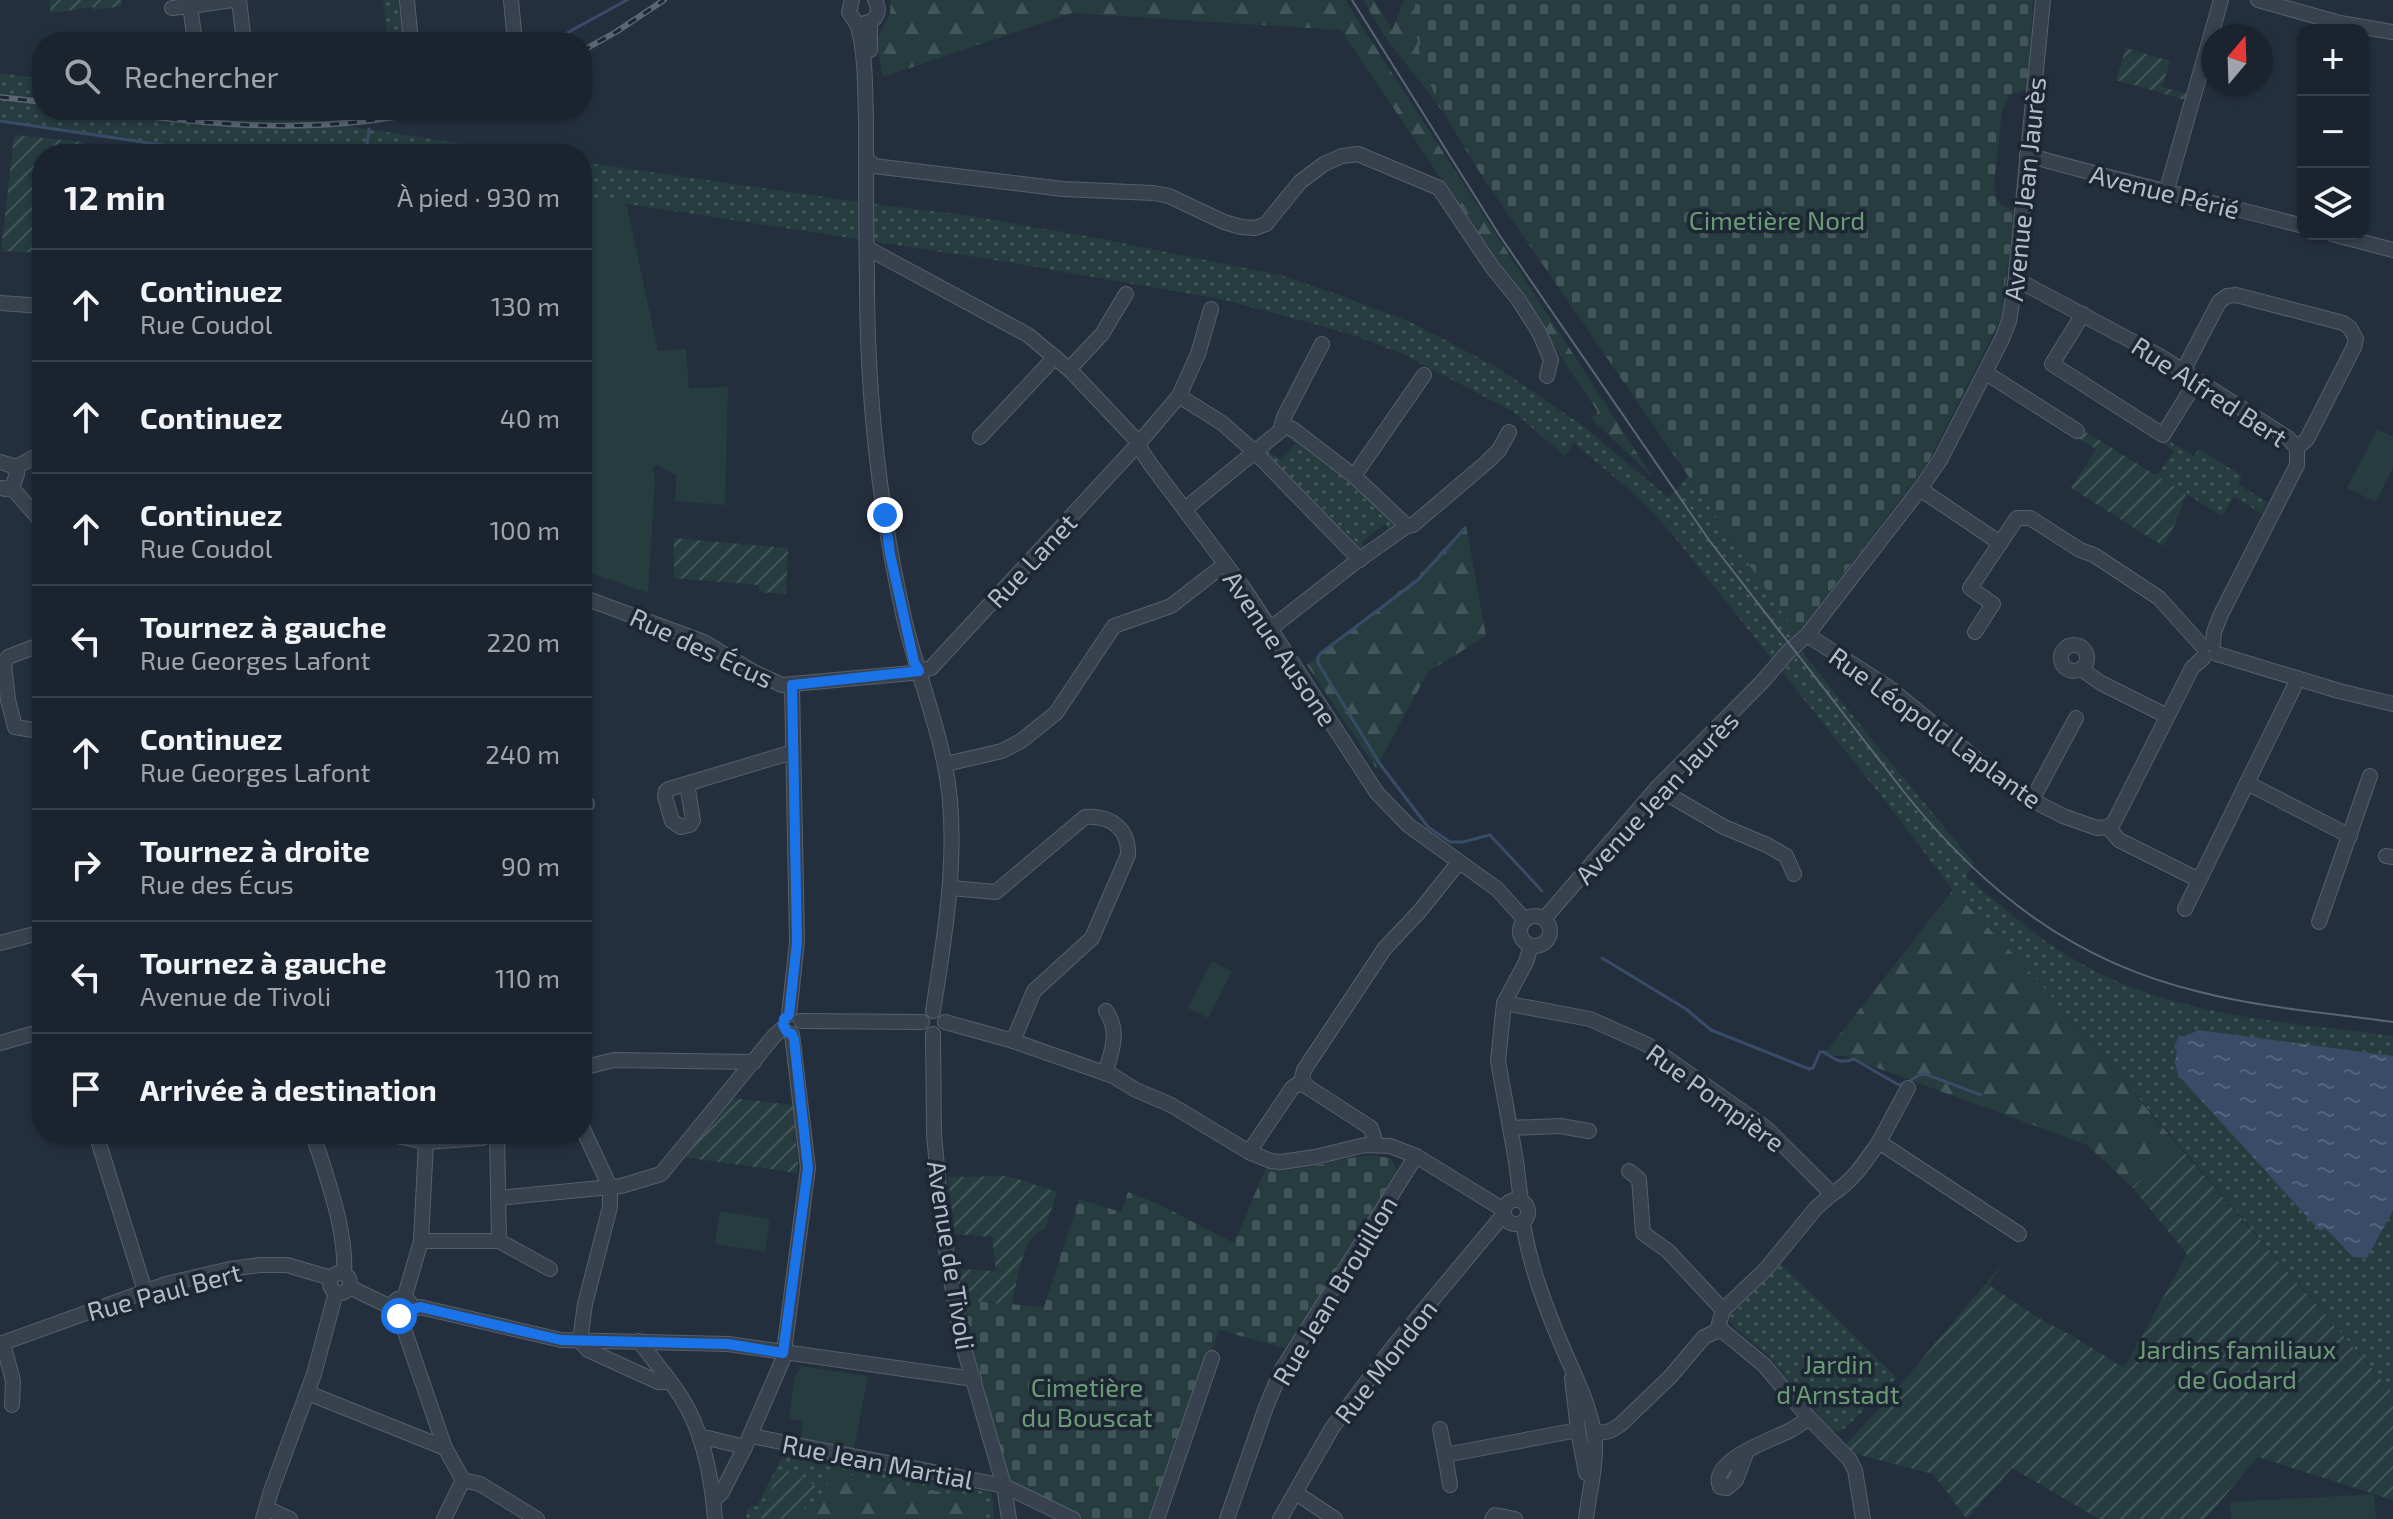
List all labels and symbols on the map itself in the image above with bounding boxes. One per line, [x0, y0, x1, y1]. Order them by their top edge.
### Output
north arrow [2201, 24, 2273, 96]
street label: Avenue Jean Jaurès [1997, 75, 2051, 303]
street label: Avenue Périé [2087, 157, 2243, 225]
park label: Cimetière Nord [1689, 204, 1865, 235]
street label: Rue Alfred Bert [2127, 329, 2294, 453]
route end [867, 497, 903, 533]
street label: Rue Lanet [980, 506, 1082, 613]
street label: Avenue Ausone [1218, 565, 1344, 731]
street label: Rue des Écus [626, 600, 778, 694]
street label: Rue Léopold Laplante [1824, 640, 2048, 814]
street label: Avenue Jean Jaurès [1568, 704, 1744, 890]
street label: Rue Pompière [1641, 1037, 1791, 1157]
street label: Avenue de Tivoli [922, 1158, 982, 1352]
street label: Rue Jean Brouillon [1265, 1190, 1403, 1390]
street label: Rue Paul Bert [84, 1256, 245, 1326]
street label: Rue Mondon [1327, 1293, 1443, 1429]
route start [381, 1298, 417, 1334]
park label: Jardins familiaux de Godard [2138, 1333, 2337, 1394]
park label: Jardin d'Arnstadt [1776, 1348, 1900, 1409]
park label: Cimetière du Bouscat [1021, 1371, 1153, 1432]
street label: Rue Jean Martial [780, 1427, 976, 1495]

